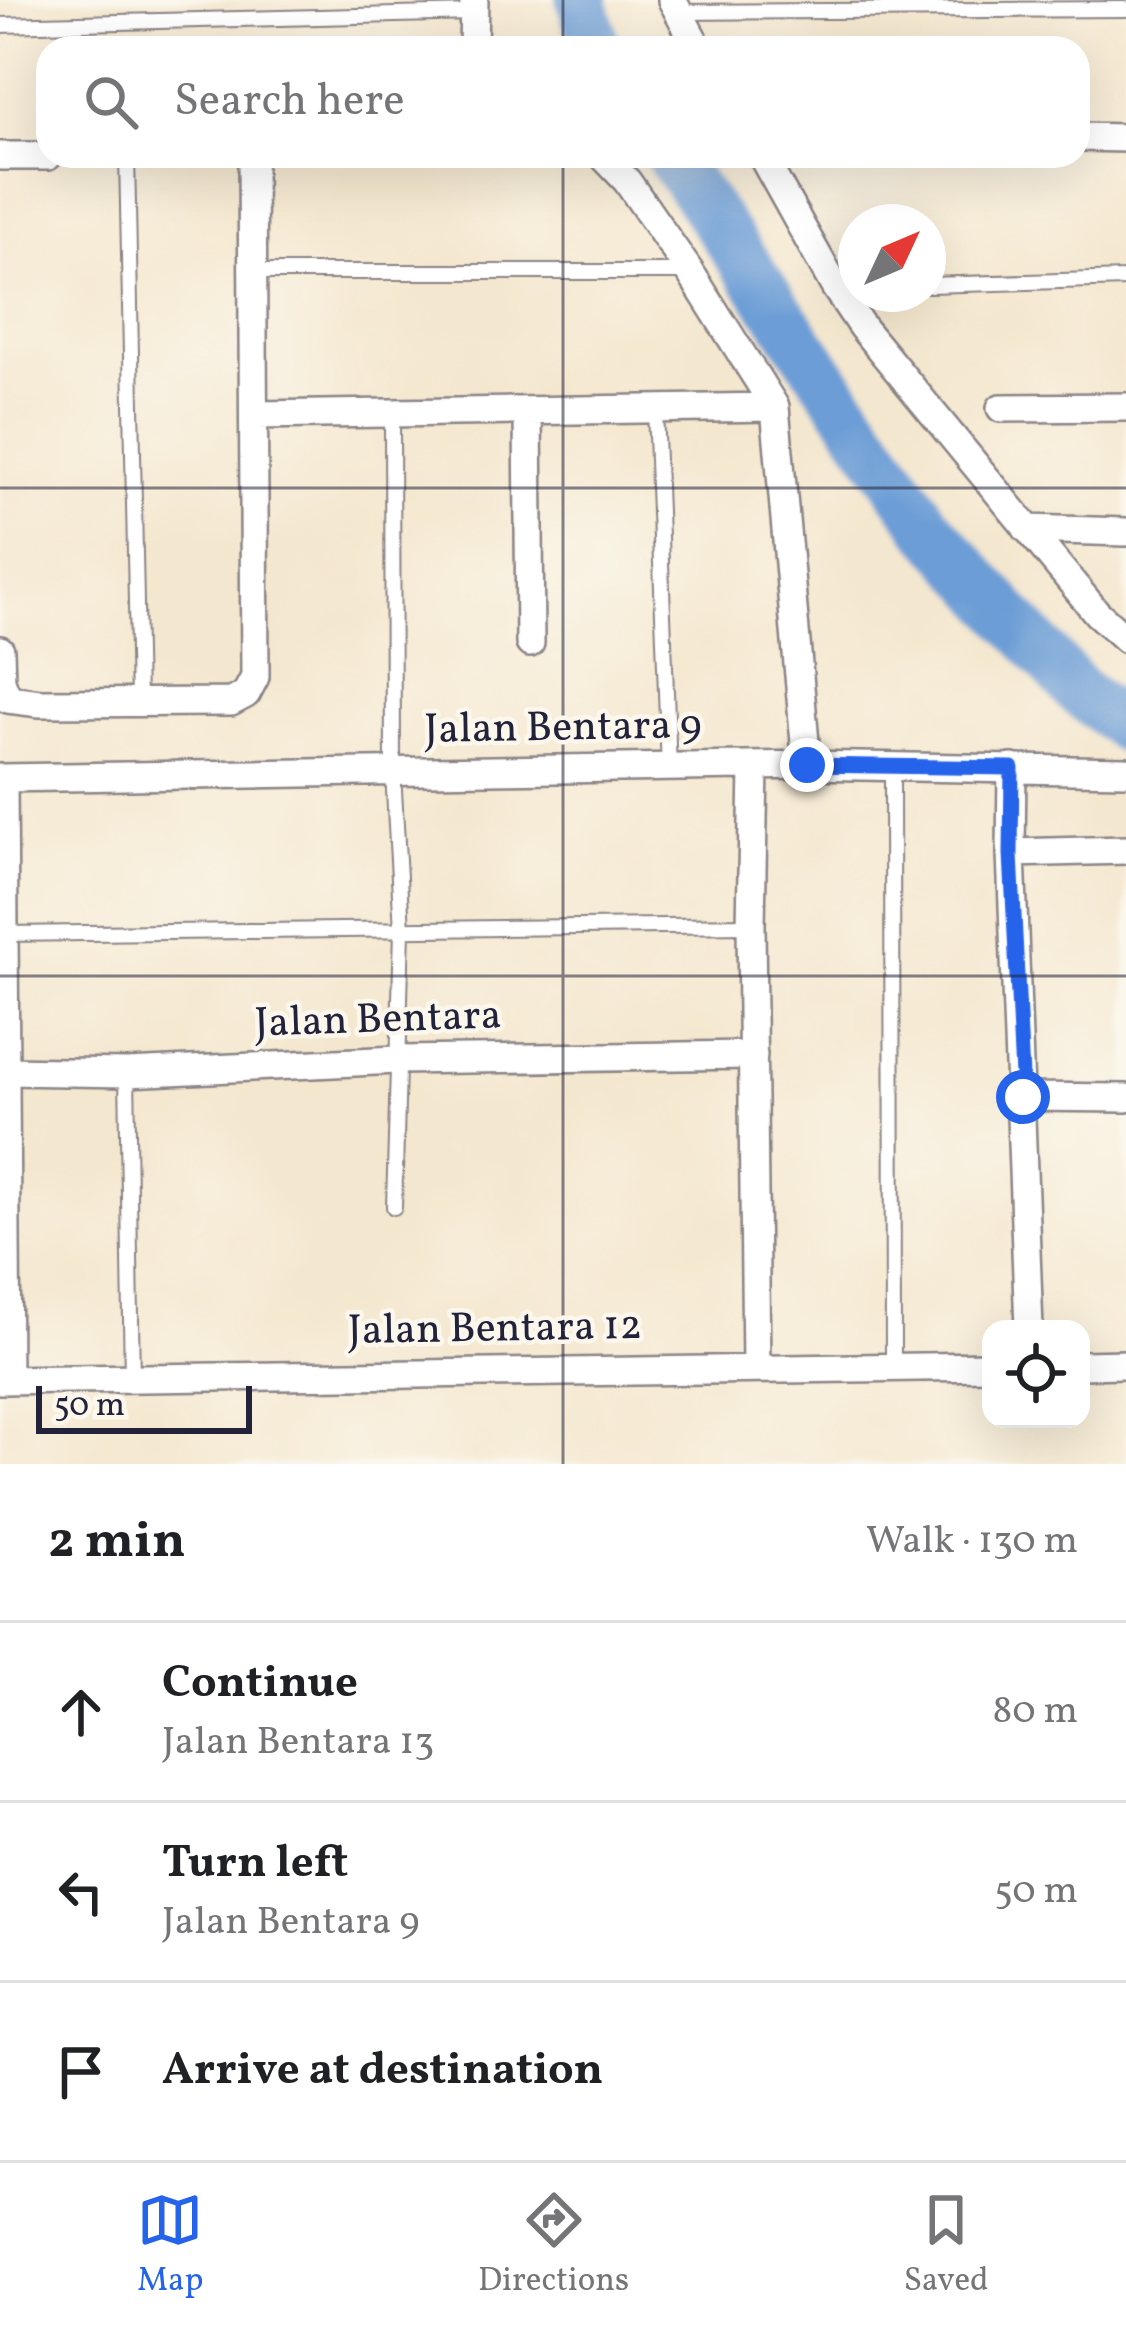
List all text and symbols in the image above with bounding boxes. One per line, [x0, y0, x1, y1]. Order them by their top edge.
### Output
search box [36, 36, 1090, 168]
icon: search [78, 69, 144, 135]
text: Search here [174, 71, 405, 134]
north arrow [838, 204, 946, 312]
street label: Jalan Bentara 9 [424, 697, 702, 761]
route end [780, 738, 834, 792]
street label: Jalan Bentara [254, 987, 502, 1055]
route start [996, 1070, 1050, 1124]
street label: Jalan Bentara 12 [347, 1298, 643, 1362]
map controls [982, 1320, 1090, 1428]
button: locate [982, 1320, 1090, 1428]
scale bar [36, 1380, 252, 1433]
text: 50 m [54, 1384, 125, 1430]
text: 2 min [48, 1507, 186, 1578]
text: Walk · 130 m [866, 1515, 1078, 1569]
text: Continue [162, 1653, 358, 1716]
icon: ahead [48, 1679, 114, 1745]
text: 80 m [992, 1685, 1078, 1739]
text: Jalan Bentara 13 [162, 1716, 434, 1770]
text: Turn left [162, 1833, 348, 1896]
icon: left [48, 1859, 114, 1925]
text: 50 m [994, 1865, 1078, 1919]
text: Jalan Bentara 9 [162, 1896, 419, 1950]
icon: arrive [48, 2039, 114, 2105]
text: Arrive at destination [162, 2040, 603, 2103]
tab: Map [137, 2187, 203, 2305]
tab: Directions [478, 2187, 629, 2305]
tab: Saved [904, 2187, 989, 2305]

